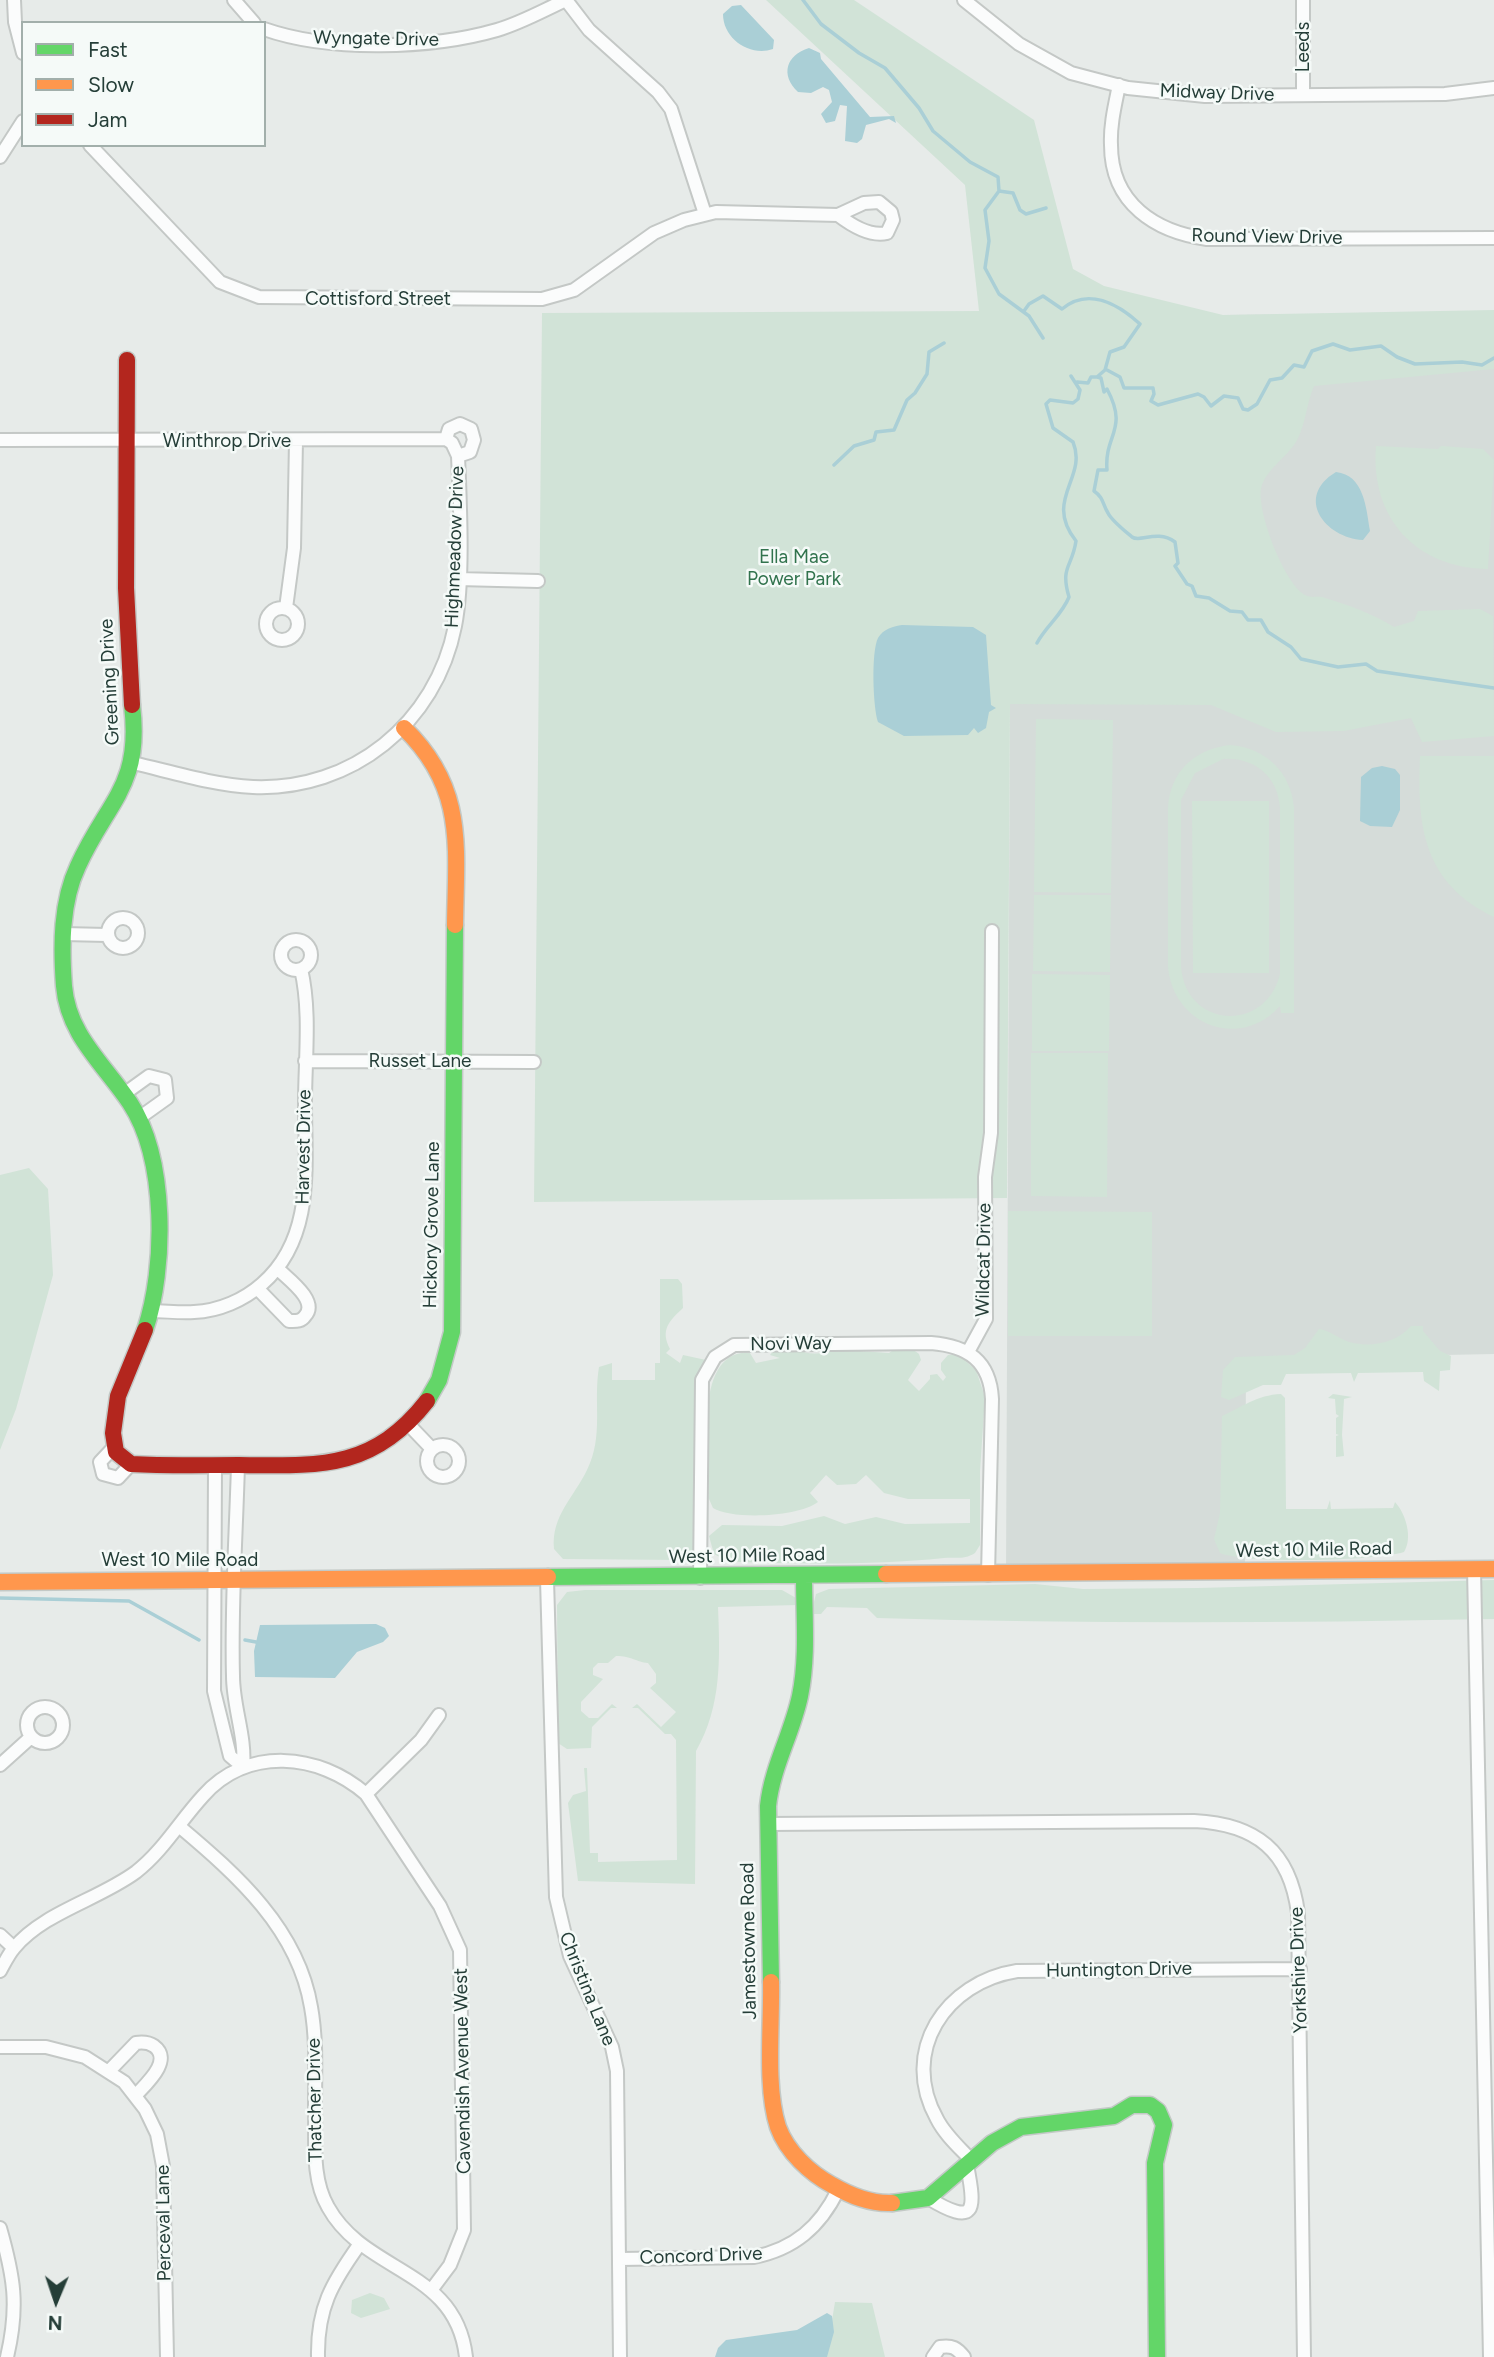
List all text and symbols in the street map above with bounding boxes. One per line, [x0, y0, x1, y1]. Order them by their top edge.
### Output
legend [21, 21, 266, 147]
street label: Leeds [1292, 22, 1314, 72]
street label: Wyngate Drive [313, 27, 439, 51]
text: Fast [88, 37, 128, 62]
text: Slow [88, 72, 134, 97]
street label: Midway Drive [1159, 80, 1275, 106]
text: Jam [88, 107, 127, 132]
street label: Round View Drive [1191, 224, 1343, 250]
street label: Cottisford Street [305, 288, 451, 310]
street label: Winthrop Drive [163, 430, 291, 452]
street label: Highmeadow Drive [441, 466, 469, 628]
park label: Ella Mae Power Park [747, 546, 841, 590]
street label: Greening Drive [95, 618, 125, 746]
street label: Russet Lane [369, 1050, 471, 1072]
street label: Harvest Drive [292, 1089, 316, 1205]
street label: Hickory Grove Lane [419, 1141, 445, 1309]
street label: Wildcat Drive [972, 1203, 996, 1317]
street label: Novi Way [750, 1332, 832, 1356]
street label: West 10 Mile Road [1235, 1537, 1393, 1563]
street label: West 10 Mile Road [668, 1543, 826, 1569]
street label: West 10 Mile Road [102, 1549, 258, 1571]
street label: Jamestowne Road [736, 1862, 762, 2020]
street label: Yorkshire Drive [1285, 1907, 1313, 2033]
street label: Christina Lane [554, 1929, 620, 2049]
street label: Huntington Drive [1046, 1957, 1192, 1983]
street label: Cavendish Avenue West [450, 1968, 476, 2174]
street label: Thatcher Drive [303, 2038, 327, 2162]
street label: Perceval Lane [152, 2164, 176, 2282]
street label: Concord Drive [639, 2242, 763, 2270]
north arrow [21, 2266, 91, 2336]
text: N [48, 2311, 63, 2334]

